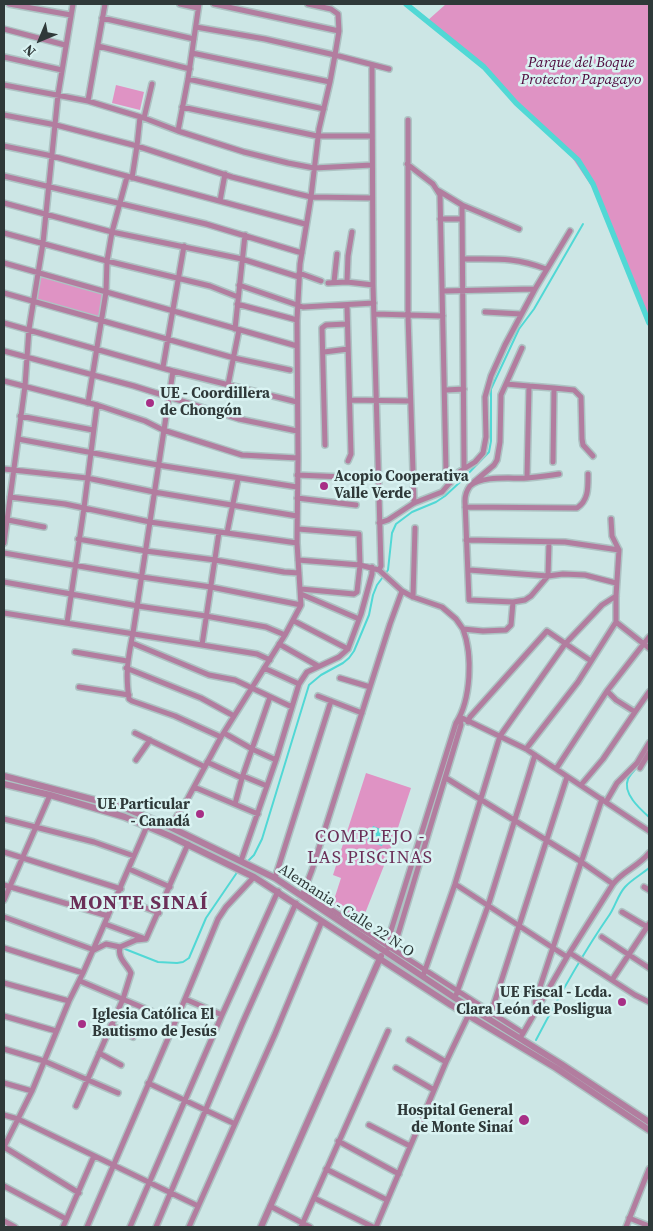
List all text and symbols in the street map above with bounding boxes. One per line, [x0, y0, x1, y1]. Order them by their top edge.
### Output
north arrow [15, 15, 65, 65]
text: N [19, 40, 40, 61]
park label: Parque del Boque Protector Papagayo [521, 54, 641, 89]
place label: UE - Coordillera de Chongón [160, 385, 270, 420]
marker: UE - Coordillera de Chongón [144, 397, 156, 409]
place label: Acopio Cooperativa Valle Verde [334, 468, 469, 503]
marker: Acopio Cooperativa Valle Verde [318, 480, 330, 492]
place label: UE Particular - Canadá [97, 796, 190, 831]
marker: UE Particular - Canadá [194, 808, 206, 820]
district label: COMPLEJO - LAS PISCINAS [305, 826, 435, 869]
street label: Alemania - Calle 22 N-O [275, 860, 417, 962]
district label: MONTE SINAÍ [68, 892, 210, 916]
place label: UE Fiscal - Lcda. Clara León de Posligua [456, 984, 612, 1019]
marker: UE Fiscal - Lcda. Clara León de Posligua [616, 996, 628, 1008]
place label: Iglesia Católica El Bautismo de Jesús [92, 1006, 217, 1041]
marker: Iglesia Católica El Bautismo de Jesús [76, 1018, 88, 1030]
place label: Hospital General de Monte Sinaí [397, 1102, 513, 1137]
marker: Hospital General de Monte Sinaí [517, 1113, 531, 1127]

